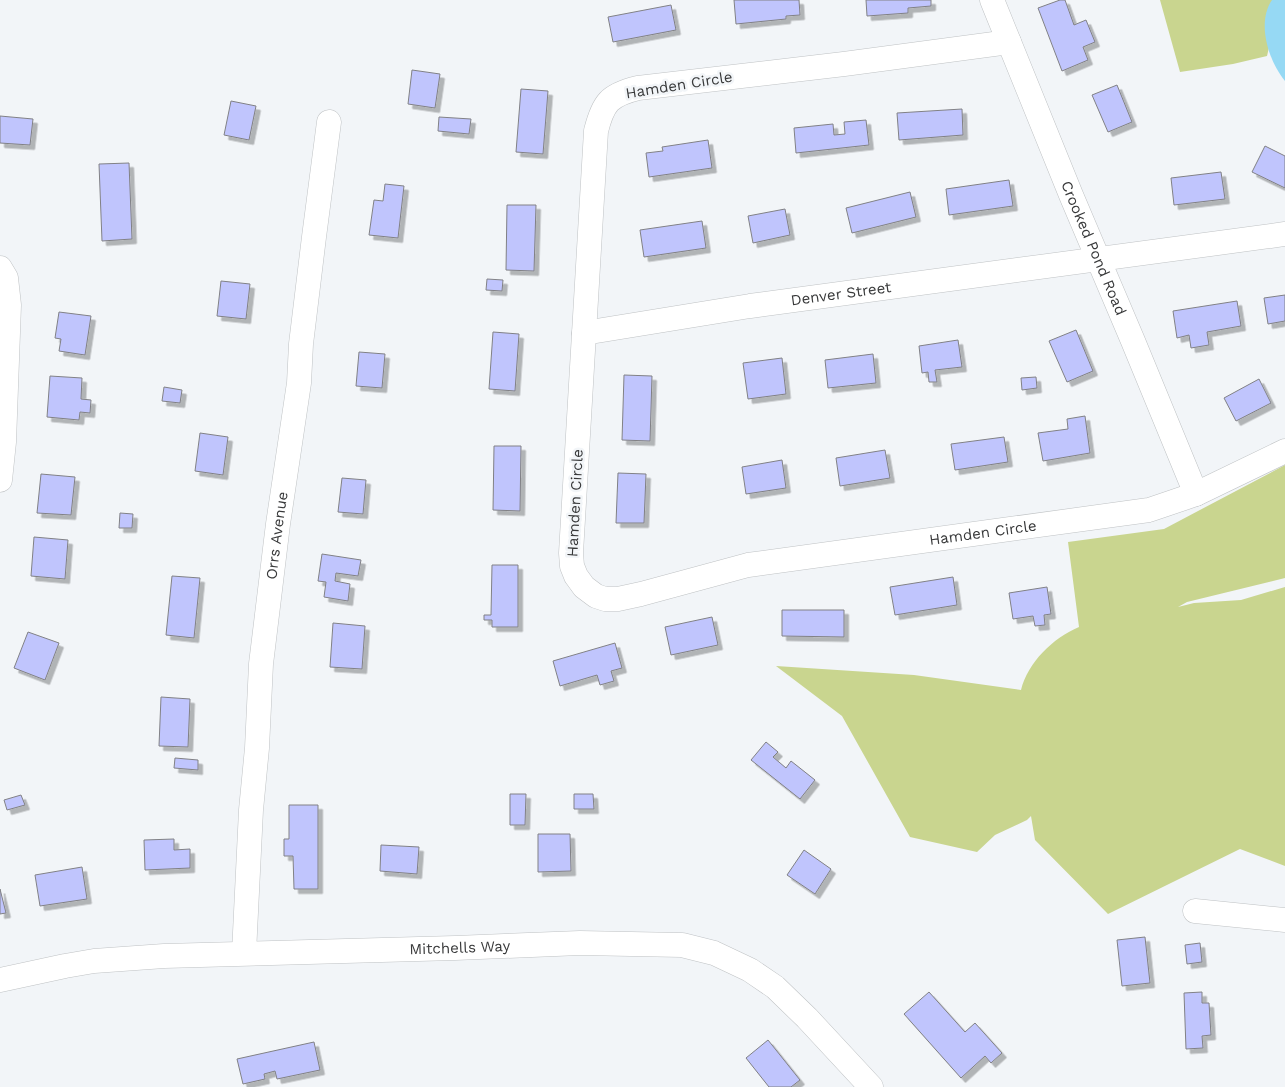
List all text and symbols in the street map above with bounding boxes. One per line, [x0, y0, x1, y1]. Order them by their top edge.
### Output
street label: Hamden Circle [624, 68, 734, 102]
street label: Crooked Pond Road [1057, 178, 1130, 318]
street label: Denver Street [790, 278, 893, 309]
street label: Hamden Circle [563, 449, 587, 557]
street label: Orrs Avenue [262, 490, 292, 581]
street label: Hamden Circle [928, 517, 1038, 549]
street label: Mitchells Way [409, 937, 511, 958]

